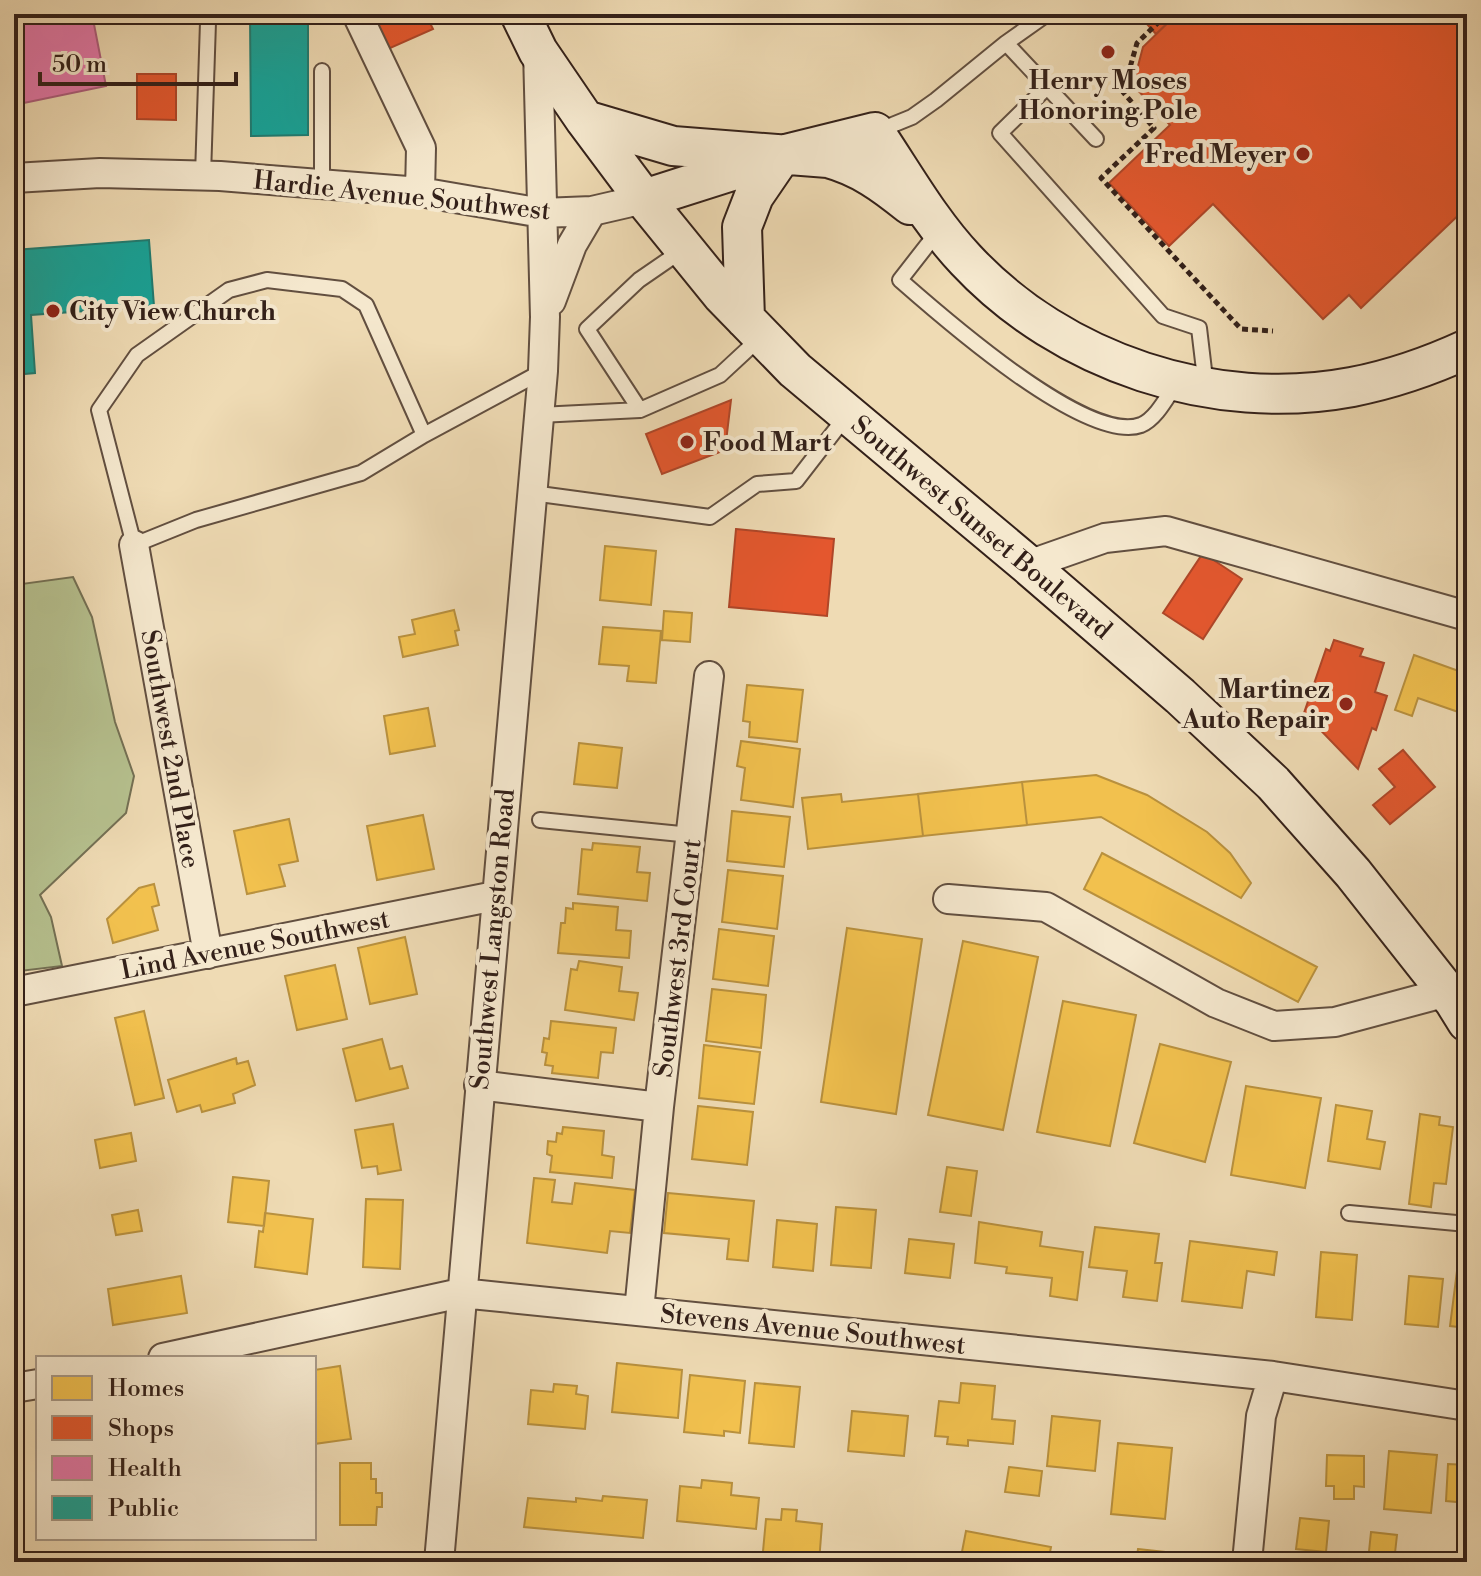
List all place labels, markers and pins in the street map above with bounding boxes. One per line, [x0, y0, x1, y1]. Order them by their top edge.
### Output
marker: Henry Moses Honoring Pole [1099, 43, 1117, 61]
place label: Henry Moses Honoring Pole [1018, 65, 1198, 127]
place label: Fred Meyer [1145, 139, 1287, 171]
marker: Fred Meyer [1294, 145, 1312, 163]
place label: City View Church [69, 296, 276, 328]
marker: City View Church [44, 302, 62, 320]
place label: Food Mart [703, 427, 832, 459]
marker: Food Mart [678, 433, 696, 451]
place label: Martinez Auto Repair [1181, 674, 1330, 736]
marker: Martinez Auto Repair [1337, 695, 1355, 713]

